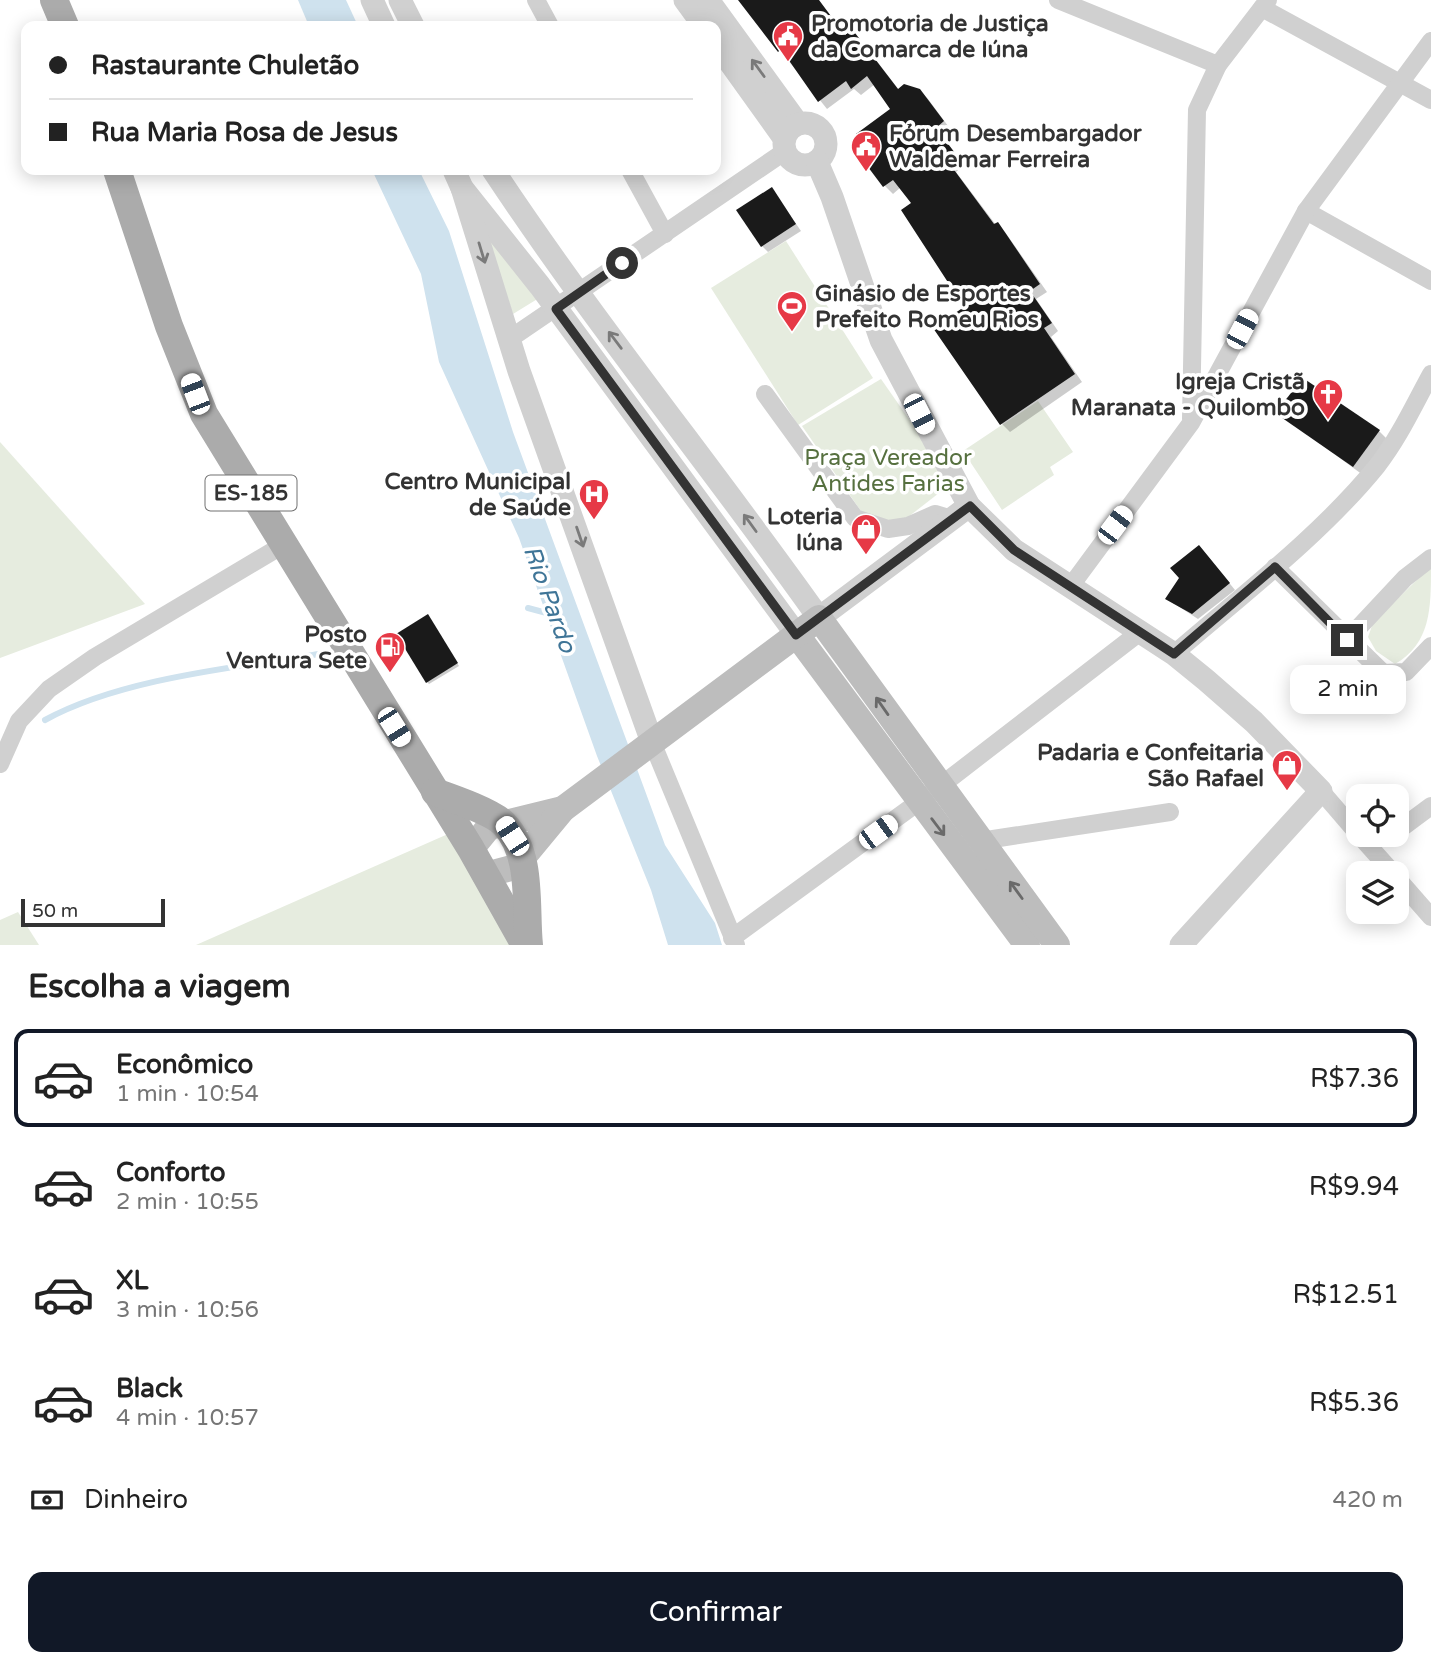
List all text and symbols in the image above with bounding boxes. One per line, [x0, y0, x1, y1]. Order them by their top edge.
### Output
place label: Promotoria de Justiça da Comarca de Iúna [811, 10, 1049, 64]
public building icon: Promotoria de Justiça da Comarca de Iúna [771, 19, 805, 63]
text: Rastaurante Chuletão [91, 50, 359, 81]
one-way arrow [751, 59, 765, 78]
text: Rua Maria Rosa de Jesus [91, 117, 398, 148]
place label: Fórum Desembargador Waldemar Ferreira [889, 120, 1143, 174]
public building icon: Fórum Desembargador Waldemar Ferreira [849, 129, 883, 173]
one-way arrow [477, 242, 490, 264]
route start [606, 247, 638, 279]
place label: Ginásio de Esportes Prefeito Romeu Rios [815, 280, 1039, 334]
sports icon: Ginásio de Esportes Prefeito Romeu Rios [775, 289, 809, 333]
car [1223, 306, 1262, 352]
one-way arrow [608, 331, 623, 349]
place label: Igreja Cristã Maranata - Quilombo [1071, 368, 1305, 422]
car [178, 371, 213, 417]
church icon: Igreja Cristã Maranata - Quilombo [1311, 377, 1345, 421]
car [901, 391, 938, 437]
park label: Praça Vereador Antides Farias [804, 444, 972, 498]
place label: Centro Municipal de Saúde [385, 468, 571, 522]
road number: ES-185 [205, 476, 296, 510]
hospital icon: Centro Municipal de Saúde [577, 477, 611, 521]
car [1094, 502, 1137, 548]
place label: Loteria Iúna [767, 503, 843, 557]
shop icon: Loteria Iúna [849, 512, 883, 556]
one-way arrow [743, 514, 757, 533]
one-way arrow [575, 526, 587, 548]
water label: Rio Pardo [517, 542, 583, 658]
place label: Posto Ventura Sete [226, 621, 367, 675]
route end [1331, 624, 1363, 656]
fuel station icon: Posto Ventura Sete [373, 630, 407, 674]
callout: 2 min [1289, 664, 1405, 714]
text: 2 min [1317, 675, 1379, 703]
one-way arrow [875, 697, 889, 716]
car [374, 704, 415, 750]
place label: Padaria e Confeitaria São Rafael [1037, 739, 1264, 793]
shop icon: Padaria e Confeitaria São Rafael [1270, 748, 1304, 792]
map controls [1346, 784, 1409, 924]
button: locate [1346, 784, 1409, 847]
car [855, 811, 902, 853]
car [492, 813, 533, 859]
one-way arrow [931, 817, 946, 836]
button: layers [1346, 861, 1409, 924]
one-way arrow [1009, 881, 1023, 900]
scale bar [21, 896, 164, 928]
text: 50 m [32, 900, 78, 922]
text: Escolha a viagem [28, 968, 291, 1006]
icon: car [32, 1047, 95, 1110]
text: Econômico [116, 1049, 253, 1080]
text: R$7.36 [1310, 1063, 1399, 1094]
text: 1 min · 10:54 [116, 1080, 259, 1108]
icon: car [32, 1155, 95, 1218]
text: Conforto [116, 1157, 225, 1188]
text: R$9.94 [1309, 1171, 1399, 1202]
text: 2 min · 10:55 [116, 1188, 259, 1216]
icon: car [32, 1263, 95, 1326]
text: XL [116, 1265, 148, 1296]
text: R$12.51 [1292, 1279, 1399, 1310]
text: 3 min · 10:56 [116, 1296, 259, 1324]
icon: car [32, 1371, 95, 1434]
text: Black [116, 1373, 183, 1404]
text: R$5.36 [1309, 1387, 1399, 1418]
text: 4 min · 10:57 [116, 1404, 259, 1432]
icon: cash [28, 1481, 66, 1519]
text: Dinheiro [84, 1484, 188, 1515]
text: 420 m [1333, 1486, 1403, 1514]
button: Confirmar [28, 1572, 1403, 1652]

